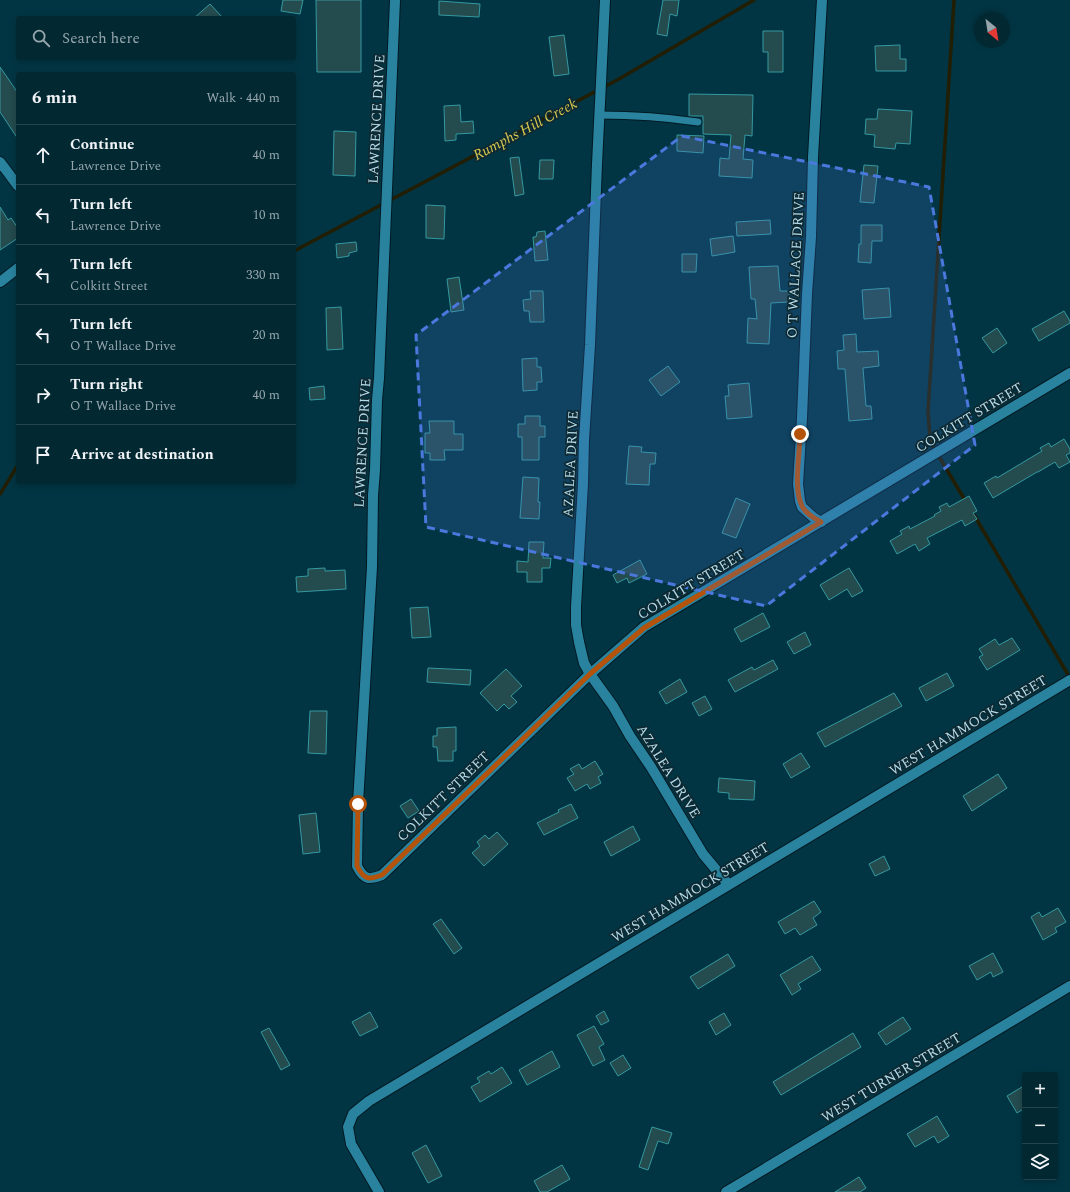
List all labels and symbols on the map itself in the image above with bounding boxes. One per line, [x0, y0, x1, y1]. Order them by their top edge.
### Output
north arrow [974, 12, 1010, 48]
street label: LAWRENCE DRIVE [363, 54, 390, 184]
water label: Rumphs Hill Creek [469, 92, 581, 167]
street label: O T WALLACE DRIVE [781, 191, 810, 339]
street label: COLKITT STREET [912, 377, 1027, 458]
street label: LAWRENCE DRIVE [349, 378, 376, 508]
street label: AZALEA DRIVE [557, 410, 584, 518]
route end [791, 425, 809, 443]
street label: COLKITT STREET [634, 544, 749, 625]
street label: WEST HAMMOCK STREET [885, 670, 1051, 781]
street label: AZALEA DRIVE [631, 720, 706, 822]
street label: COLKITT STREET [392, 746, 495, 846]
route start [349, 795, 367, 813]
street label: WEST HAMMOCK STREET [607, 837, 773, 948]
street label: WEST TURNER STREET [817, 1027, 965, 1128]

